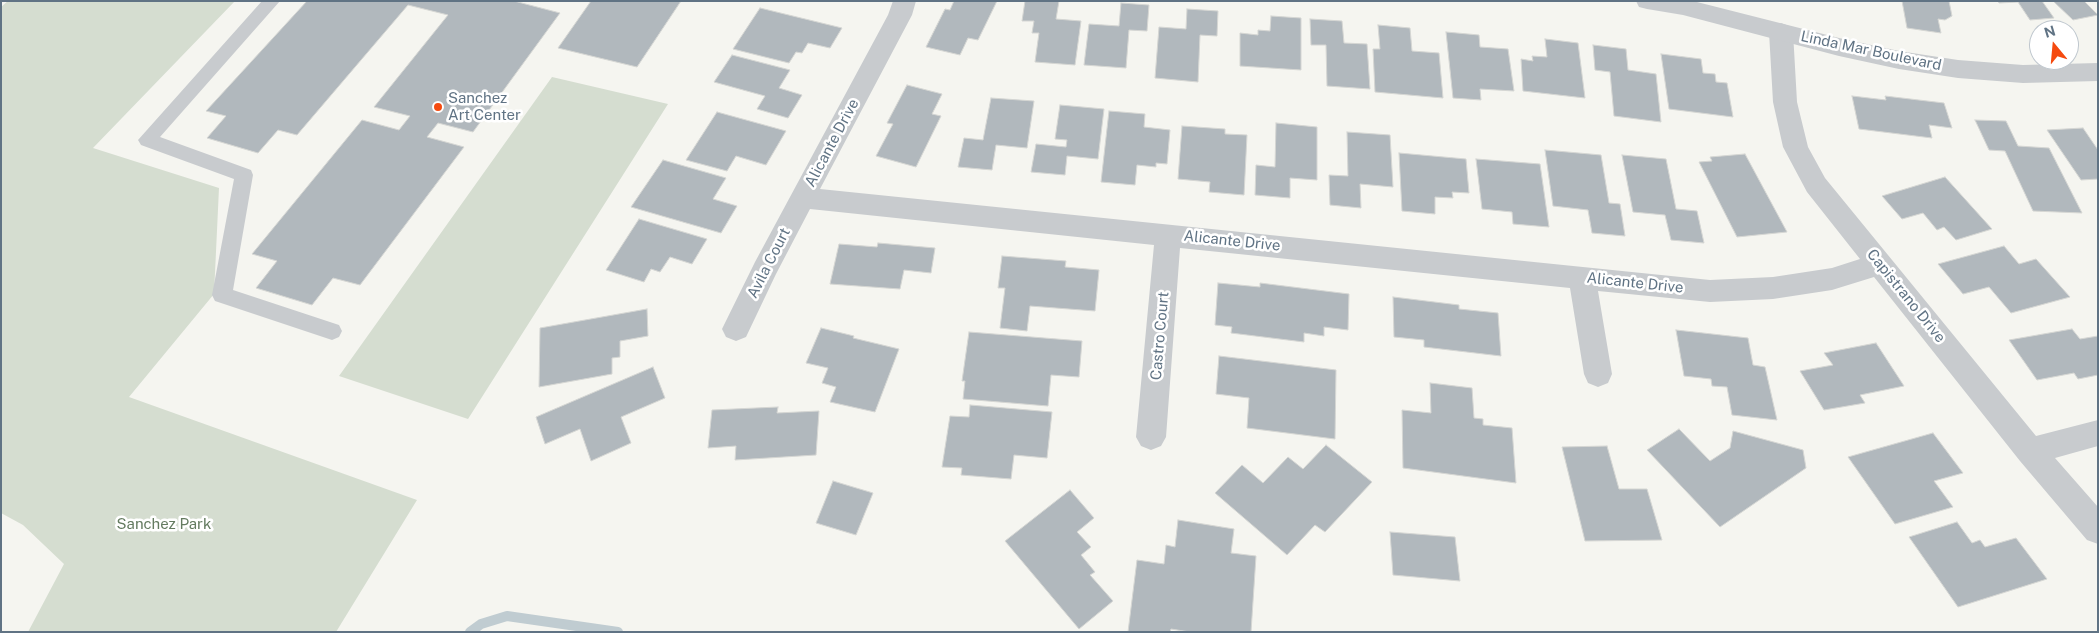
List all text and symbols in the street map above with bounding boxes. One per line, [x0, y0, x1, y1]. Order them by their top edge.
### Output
north arrow [2029, 20, 2079, 70]
text: N [2042, 22, 2057, 41]
street label: Linda Mar Boulevard [1799, 27, 1943, 75]
place label: Sanchez Art Center [448, 89, 521, 124]
street label: Alicante Drive [801, 96, 863, 190]
marker: Sanchez Art Center [432, 101, 444, 113]
street label: Avila Court [744, 225, 794, 301]
street label: Alicante Drive [1183, 227, 1281, 255]
street label: Capistrano Drive [1863, 246, 1949, 346]
street label: Alicante Drive [1586, 269, 1684, 297]
street label: Castro Court [1147, 291, 1173, 381]
park label: Sanchez Park [117, 515, 211, 533]

